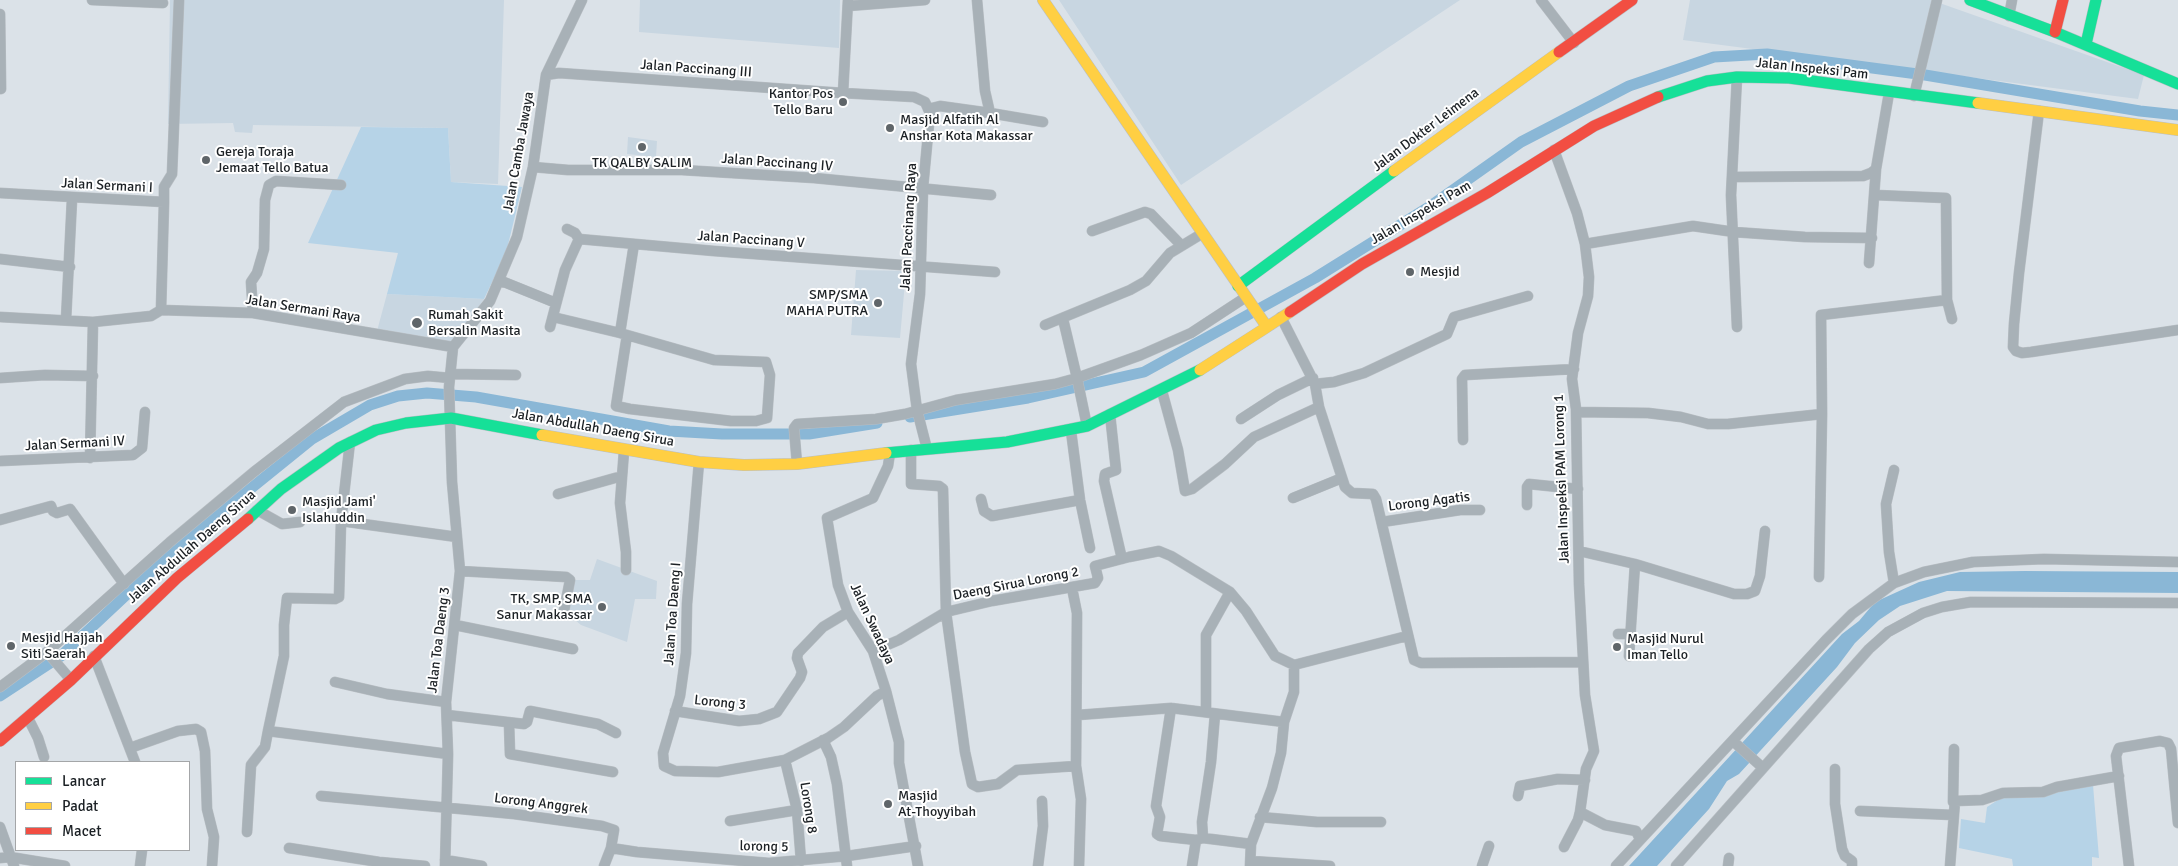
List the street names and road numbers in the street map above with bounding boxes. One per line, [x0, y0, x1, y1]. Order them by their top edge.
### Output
street label: Jalan Inspeksi Pam [1755, 55, 1869, 83]
street label: Jalan Paccinang III [640, 57, 752, 81]
street label: Jalan Dokter Leimena [1369, 84, 1483, 176]
street label: Jalan Camba Jawaya [500, 90, 538, 214]
street label: Jalan Paccinang IV [721, 151, 833, 175]
street label: Jalan Paccinang Raya [897, 163, 921, 291]
street label: Jalan Sermani I [61, 175, 153, 197]
street label: Jalan Inspeksi Pam [1368, 177, 1474, 249]
street label: Jalan Paccinang V [697, 228, 805, 252]
street label: Jalan Sermani Raya [244, 292, 362, 326]
street label: Jalan Inspeksi PAM Lorong 1 [1551, 394, 1573, 564]
street label: Jalan Abdullah Daeng Sirua [511, 405, 675, 451]
street label: Jalan Sermani IV [25, 433, 125, 455]
street label: Jalan Abdullah Daeng Sirua [124, 487, 260, 607]
street label: Lorong Agatis [1387, 489, 1471, 515]
street label: Jalan Toa Daeng I [661, 562, 685, 666]
street label: Daeng Sirua Lorong 2 [952, 564, 1080, 604]
street label: Jalan Swadaya [846, 581, 898, 667]
street label: Jalan Toa Daeng 3 [424, 586, 454, 694]
street label: Lorong 3 [693, 692, 747, 714]
street label: Lorong 8 [796, 781, 820, 835]
street label: Lorong Anggrek [493, 790, 589, 818]
street label: lorong 5 [739, 838, 789, 856]

